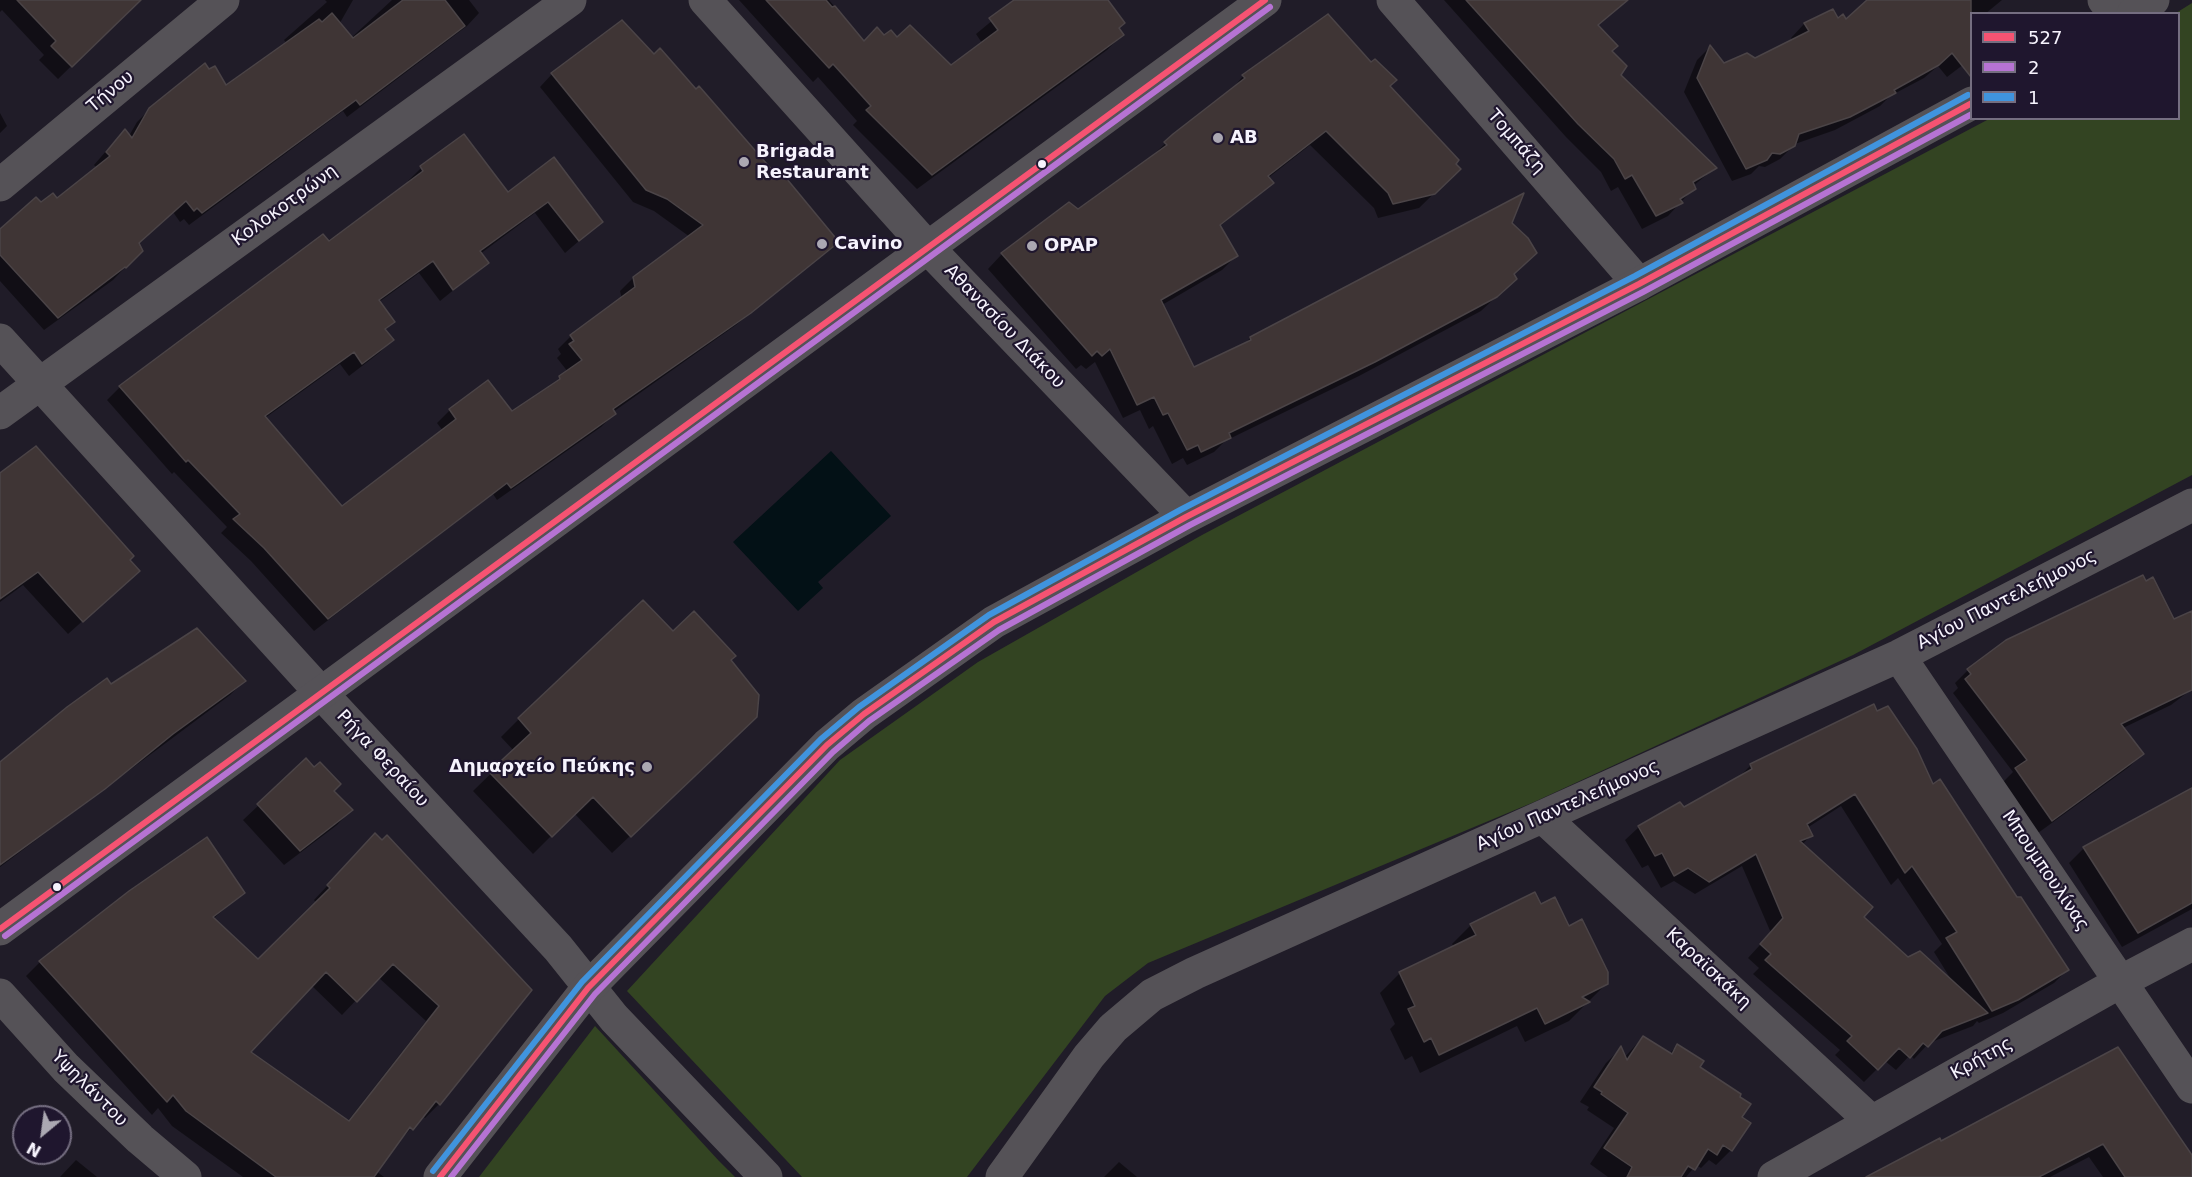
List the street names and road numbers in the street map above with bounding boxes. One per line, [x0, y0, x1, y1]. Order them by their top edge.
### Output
street label: Τήνου [83, 66, 139, 118]
street label: Τομπάζη [1482, 106, 1550, 178]
street label: Κολοκοτρώνη [228, 161, 342, 251]
street label: Αθανασίου Διάκου [939, 260, 1069, 394]
street label: Αγίου Παντελεήμονος [1914, 545, 2100, 655]
street label: Ρήγα Φεραίου [331, 706, 433, 812]
street label: Αγίου Παντελεήμονος [1473, 756, 1663, 856]
street label: Μπουμπουλίνας [1997, 807, 2093, 935]
street label: Καραϊσκάκη [1661, 924, 1755, 1014]
street label: Κρήτης [1947, 1033, 2017, 1085]
street label: Υψηλάντου [46, 1046, 132, 1132]

